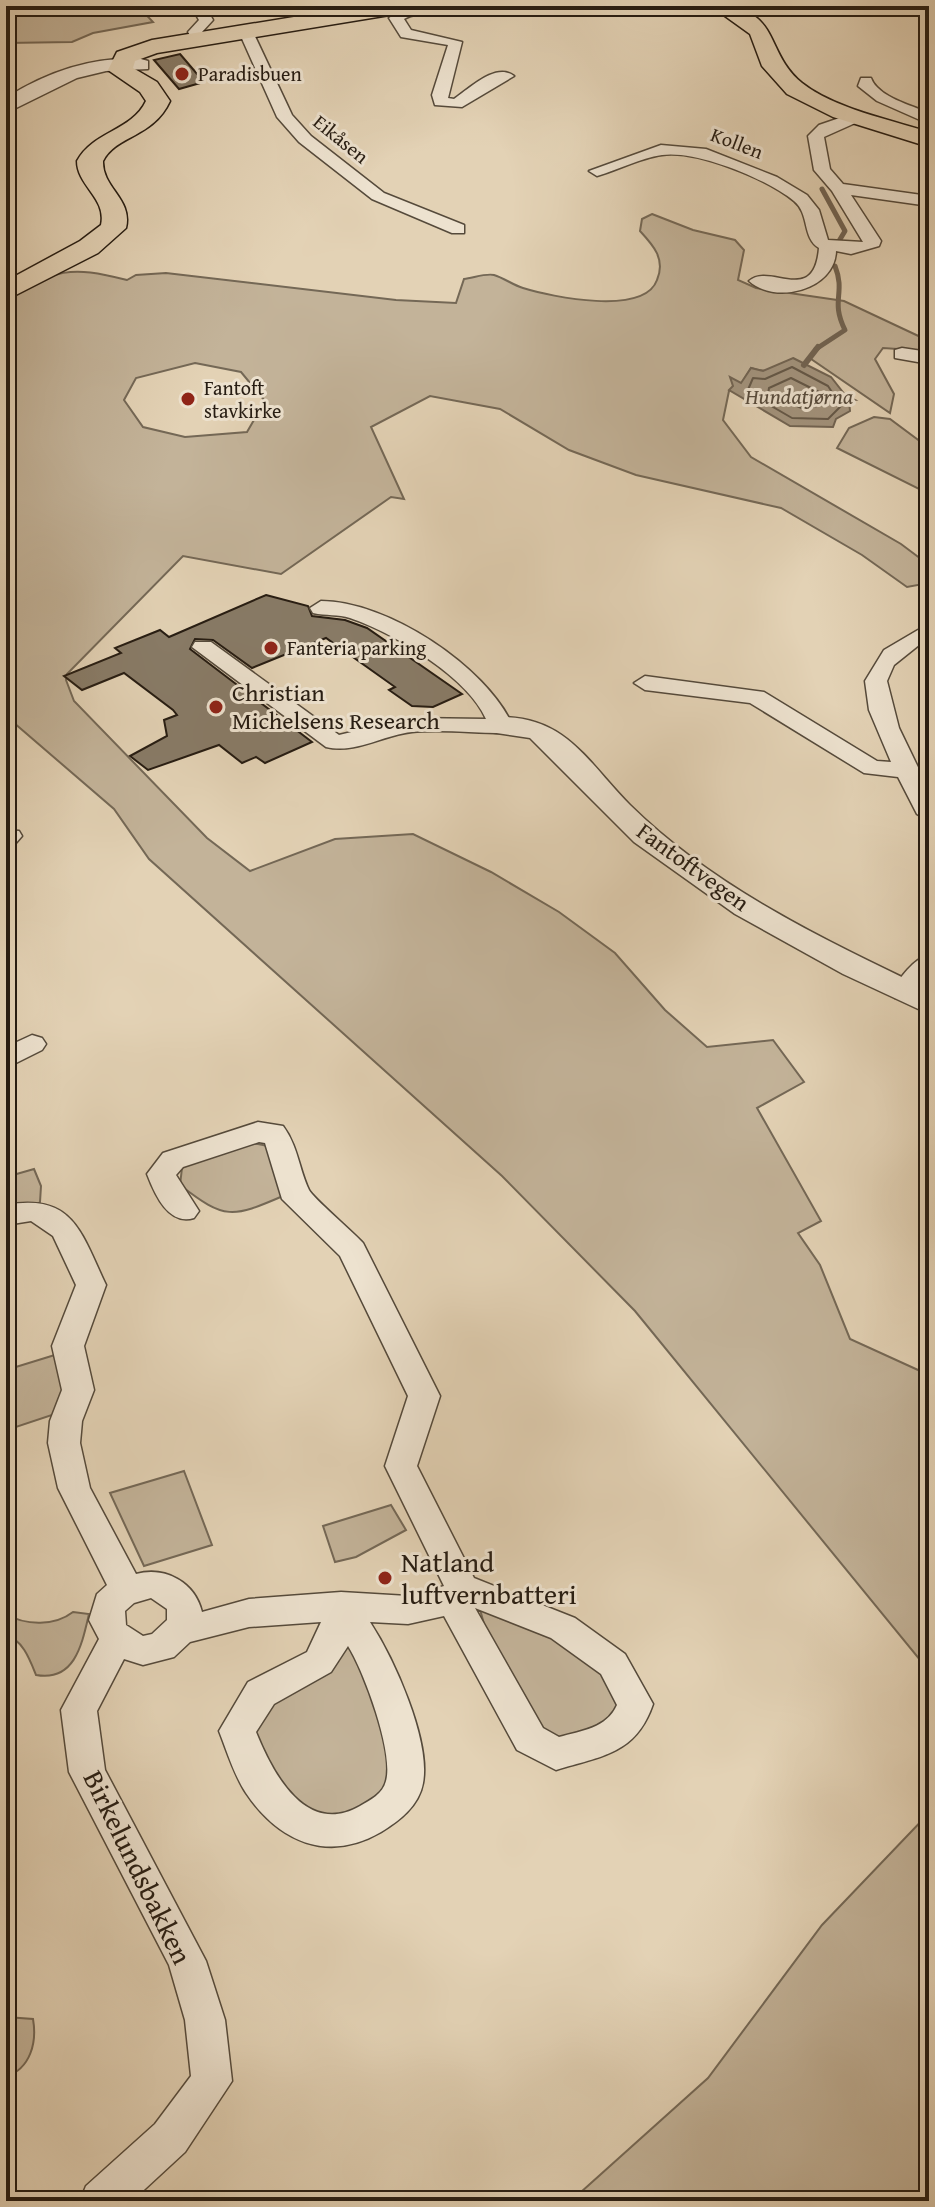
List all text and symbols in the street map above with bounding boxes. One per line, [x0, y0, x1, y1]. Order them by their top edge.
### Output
place label: Paradisbuen [198, 59, 302, 88]
marker: Paradisbuen [173, 65, 191, 83]
street label: Eikåsen [307, 107, 375, 170]
street label: Kollen [707, 119, 768, 166]
place label: Fantoft stavkirke [204, 373, 281, 425]
water label: Hundatjørna [744, 380, 853, 412]
marker: Fantoft stavkirke [179, 390, 197, 408]
place label: Fanteria parking [287, 633, 426, 662]
marker: Fanteria parking [262, 639, 280, 657]
place label: Christian Michelsens Research [232, 675, 440, 738]
marker: Christian Michelsens Research [207, 698, 225, 716]
street label: Fantoftvegen [630, 814, 757, 920]
place label: Natland luftvernbatteri [401, 1541, 577, 1614]
marker: Natland luftvernbatteri [376, 1569, 394, 1587]
street label: Birkelundsbakken [74, 1763, 203, 1971]

